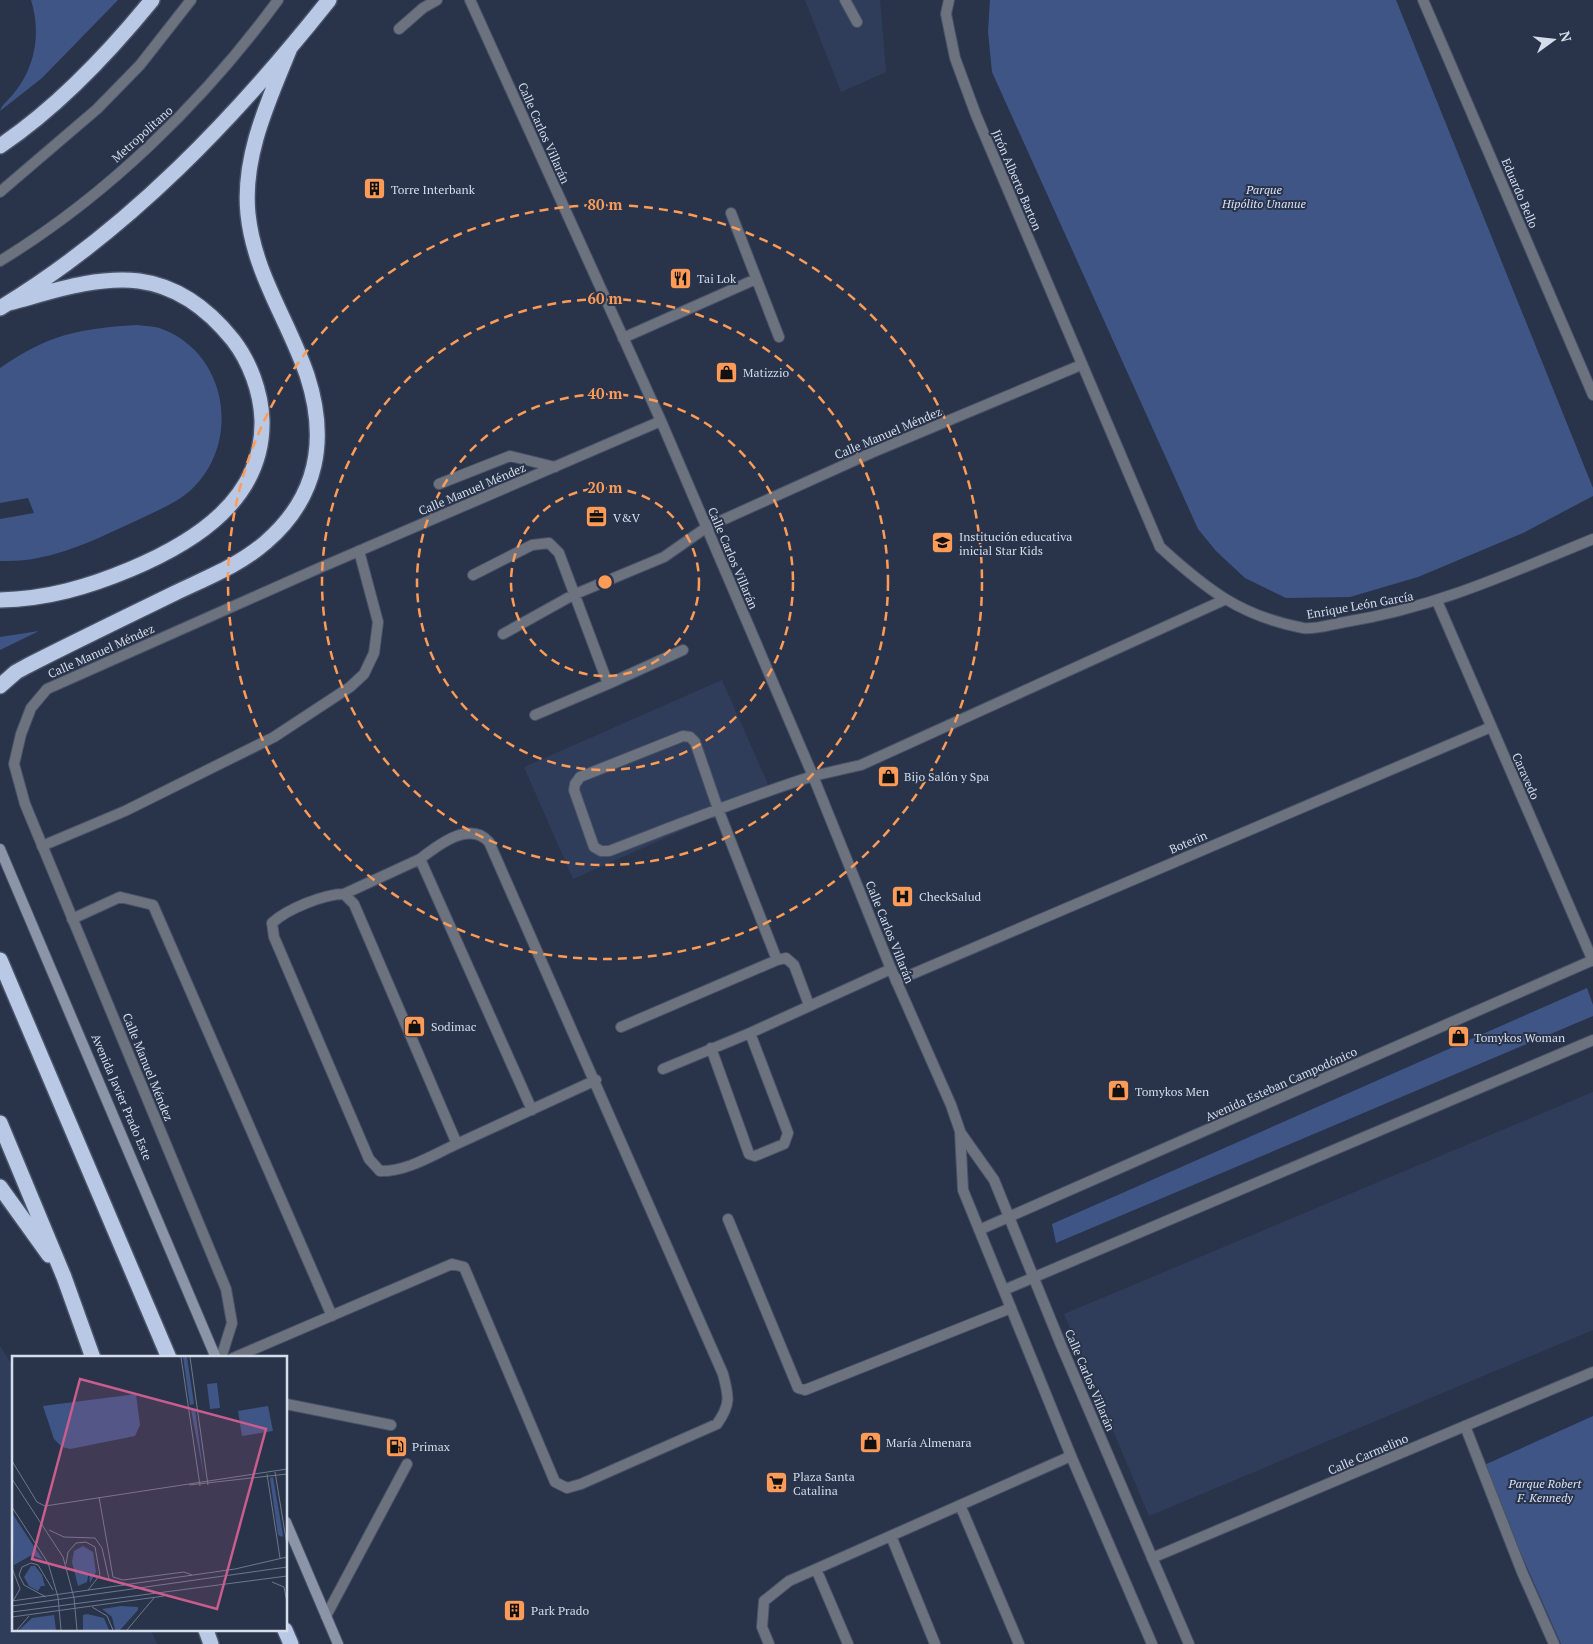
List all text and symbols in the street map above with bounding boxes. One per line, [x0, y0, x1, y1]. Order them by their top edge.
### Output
north arrow [1528, 15, 1578, 65]
text: N [1555, 29, 1577, 44]
street label: Calle Carlos Villarán [515, 80, 573, 186]
street label: Metropolitano [108, 102, 176, 165]
street label: Jirón Alberto Barton [989, 127, 1045, 233]
street label: Eduardo Bello [1499, 156, 1542, 231]
building icon: Torre Interbank [363, 177, 387, 201]
place label: Torre Interbank [391, 182, 476, 197]
park label: Parque Hipólito Unanue [1221, 182, 1306, 211]
text: 80 m [588, 194, 623, 214]
restaurant icon: Tai Lok [669, 266, 693, 290]
place label: Tai Lok [697, 271, 737, 286]
text: 60 m [588, 288, 623, 308]
shop icon: Matizzio [715, 360, 739, 384]
place label: Matizzio [743, 365, 790, 380]
text: 40 m [588, 383, 623, 403]
street label: Calle Manuel Méndez [832, 404, 944, 462]
street label: Calle Manuel Méndez [416, 460, 528, 518]
text: 20 m [588, 477, 623, 497]
office icon: V&V [585, 505, 609, 529]
street label: Calle Carlos Villarán [705, 505, 761, 611]
place label: V&V [613, 510, 641, 525]
place label: Institución educativa inicial Star Kids [959, 529, 1072, 558]
school or university icon: Institución educativa inicial Star Kids [931, 531, 955, 555]
centre of rings [596, 573, 614, 591]
street label: Enrique León García [1305, 588, 1415, 622]
street label: Calle Manuel Méndez [45, 621, 157, 681]
street label: Caravedo [1509, 750, 1543, 802]
shop icon: Bijo Salón y Spa [876, 764, 900, 788]
place label: Bijo Salón y Spa [904, 769, 989, 784]
street label: Boterin [1167, 827, 1209, 857]
street label: Calle Carlos Villarán [863, 879, 917, 985]
hospital icon: CheckSalud [891, 884, 915, 908]
place label: CheckSalud [919, 889, 982, 904]
street label: Calle Manuel Méndez [120, 1011, 177, 1123]
shop icon: Sodimac [403, 1014, 427, 1038]
place label: Sodimac [431, 1019, 477, 1034]
shop icon: Tomykos Woman [1446, 1025, 1470, 1049]
place label: Tomykos Woman [1474, 1030, 1565, 1045]
street label: Avenida Javier Prado Este [89, 1032, 155, 1162]
street label: Avenida Esteban Campodónico [1203, 1044, 1360, 1124]
shop icon: Tomykos Men [1107, 1079, 1131, 1103]
place label: Tomykos Men [1135, 1084, 1209, 1099]
street label: Calle Carlos Villarán [1062, 1327, 1118, 1433]
inset map [12, 1356, 288, 1632]
shop icon: María Almenara [858, 1430, 882, 1454]
street label: Calle Carmelino [1326, 1430, 1411, 1478]
fuel station icon: Primax [384, 1434, 408, 1458]
place label: María Almenara [886, 1435, 972, 1450]
place label: Primax [412, 1439, 451, 1454]
place label: Plaza Santa Catalina [793, 1469, 855, 1498]
supermarket icon: Plaza Santa Catalina [765, 1471, 789, 1495]
park label: Parque Robert F. Kennedy [1508, 1476, 1582, 1505]
building icon: Park Prado [503, 1598, 527, 1622]
place label: Park Prado [531, 1603, 589, 1618]

